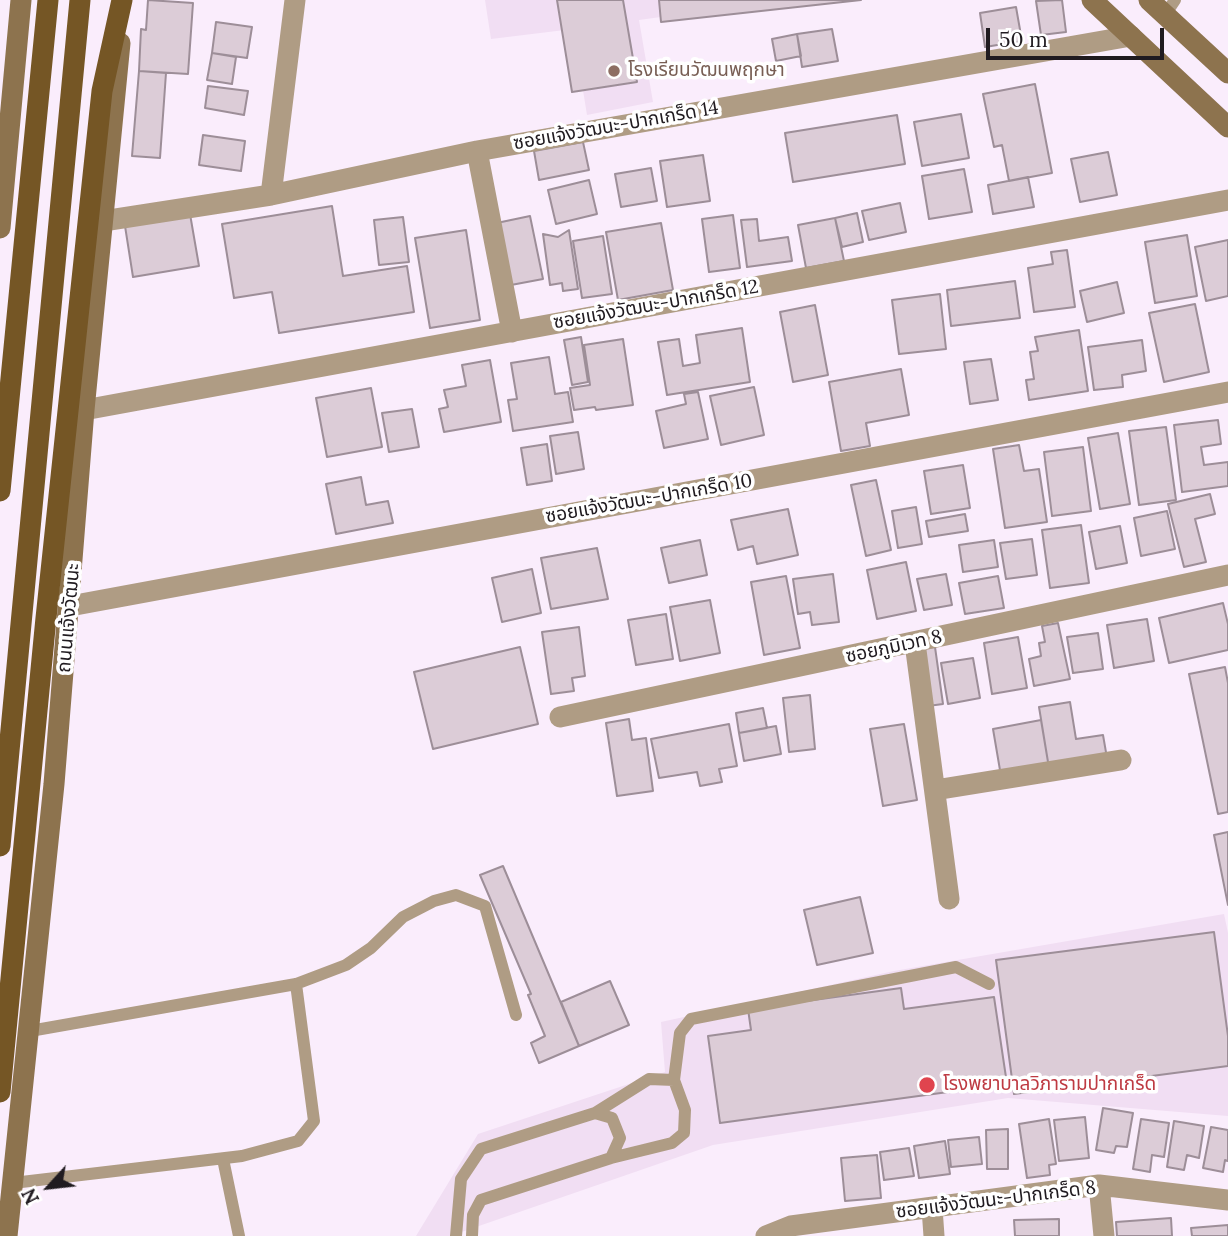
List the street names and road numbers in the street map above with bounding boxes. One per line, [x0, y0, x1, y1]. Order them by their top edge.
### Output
street label: ซอยแจ้งวัฒนะ-ปากเกร็ด 14 [512, 97, 720, 155]
street label: ซอยแจ้งวัฒนะ-ปากเกร็ด 12 [552, 276, 760, 334]
street label: ซอยแจ้งวัฒนะ-ปากเกร็ด 10 [544, 470, 754, 528]
street label: ถนนแจ้งวัฒนะ [53, 562, 85, 674]
street label: ซอยภูมิเวท 8 [844, 626, 944, 668]
street label: ซอยแจ้งวัฒนะ-ปากเกร็ด 8 [895, 1176, 1097, 1224]

